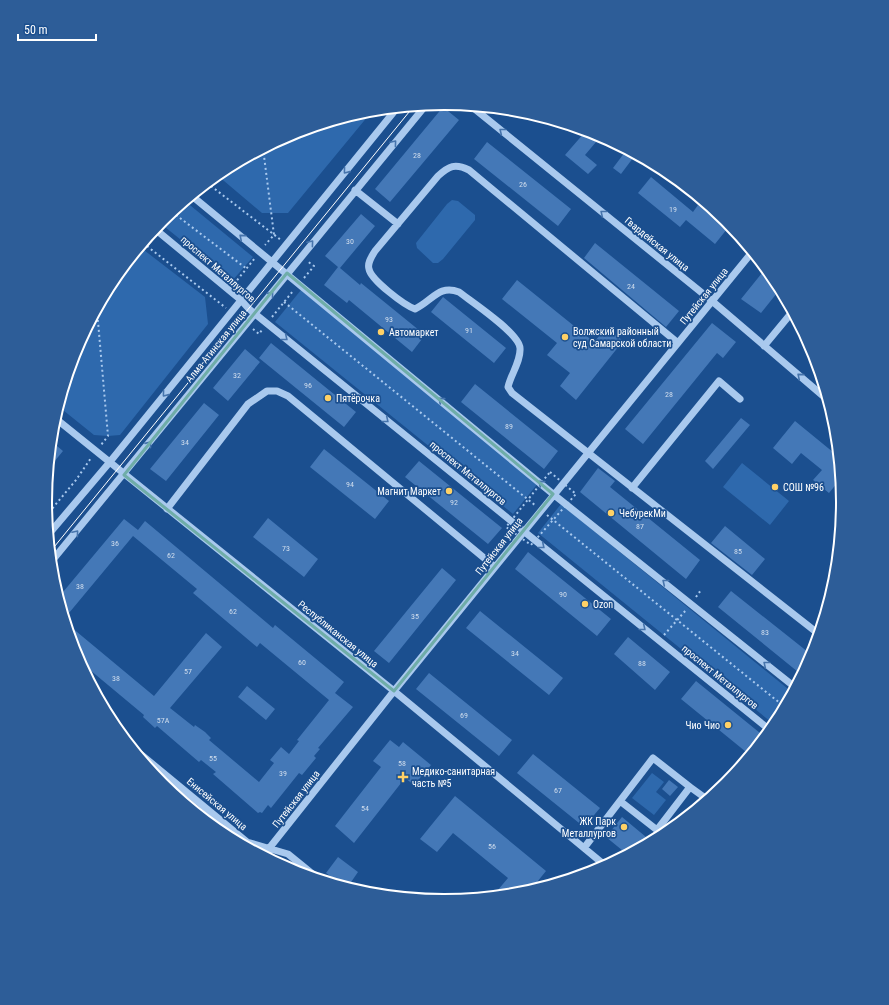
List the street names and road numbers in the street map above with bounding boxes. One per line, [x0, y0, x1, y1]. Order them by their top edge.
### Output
street label: Гвардейская улица [623, 215, 691, 273]
street label: проспект Металлургов [179, 234, 257, 304]
street label: Путейская улица [678, 265, 730, 326]
street label: Алма-Атинская улица [183, 307, 249, 384]
street label: проспект Металлургов [428, 439, 508, 507]
street label: Путейская улица [473, 515, 525, 577]
street label: Республиканская улица [296, 598, 380, 670]
street label: проспект Металлургов [680, 643, 760, 711]
street label: Путейская улица [270, 768, 322, 830]
street label: Енисейская улица [185, 776, 249, 832]

